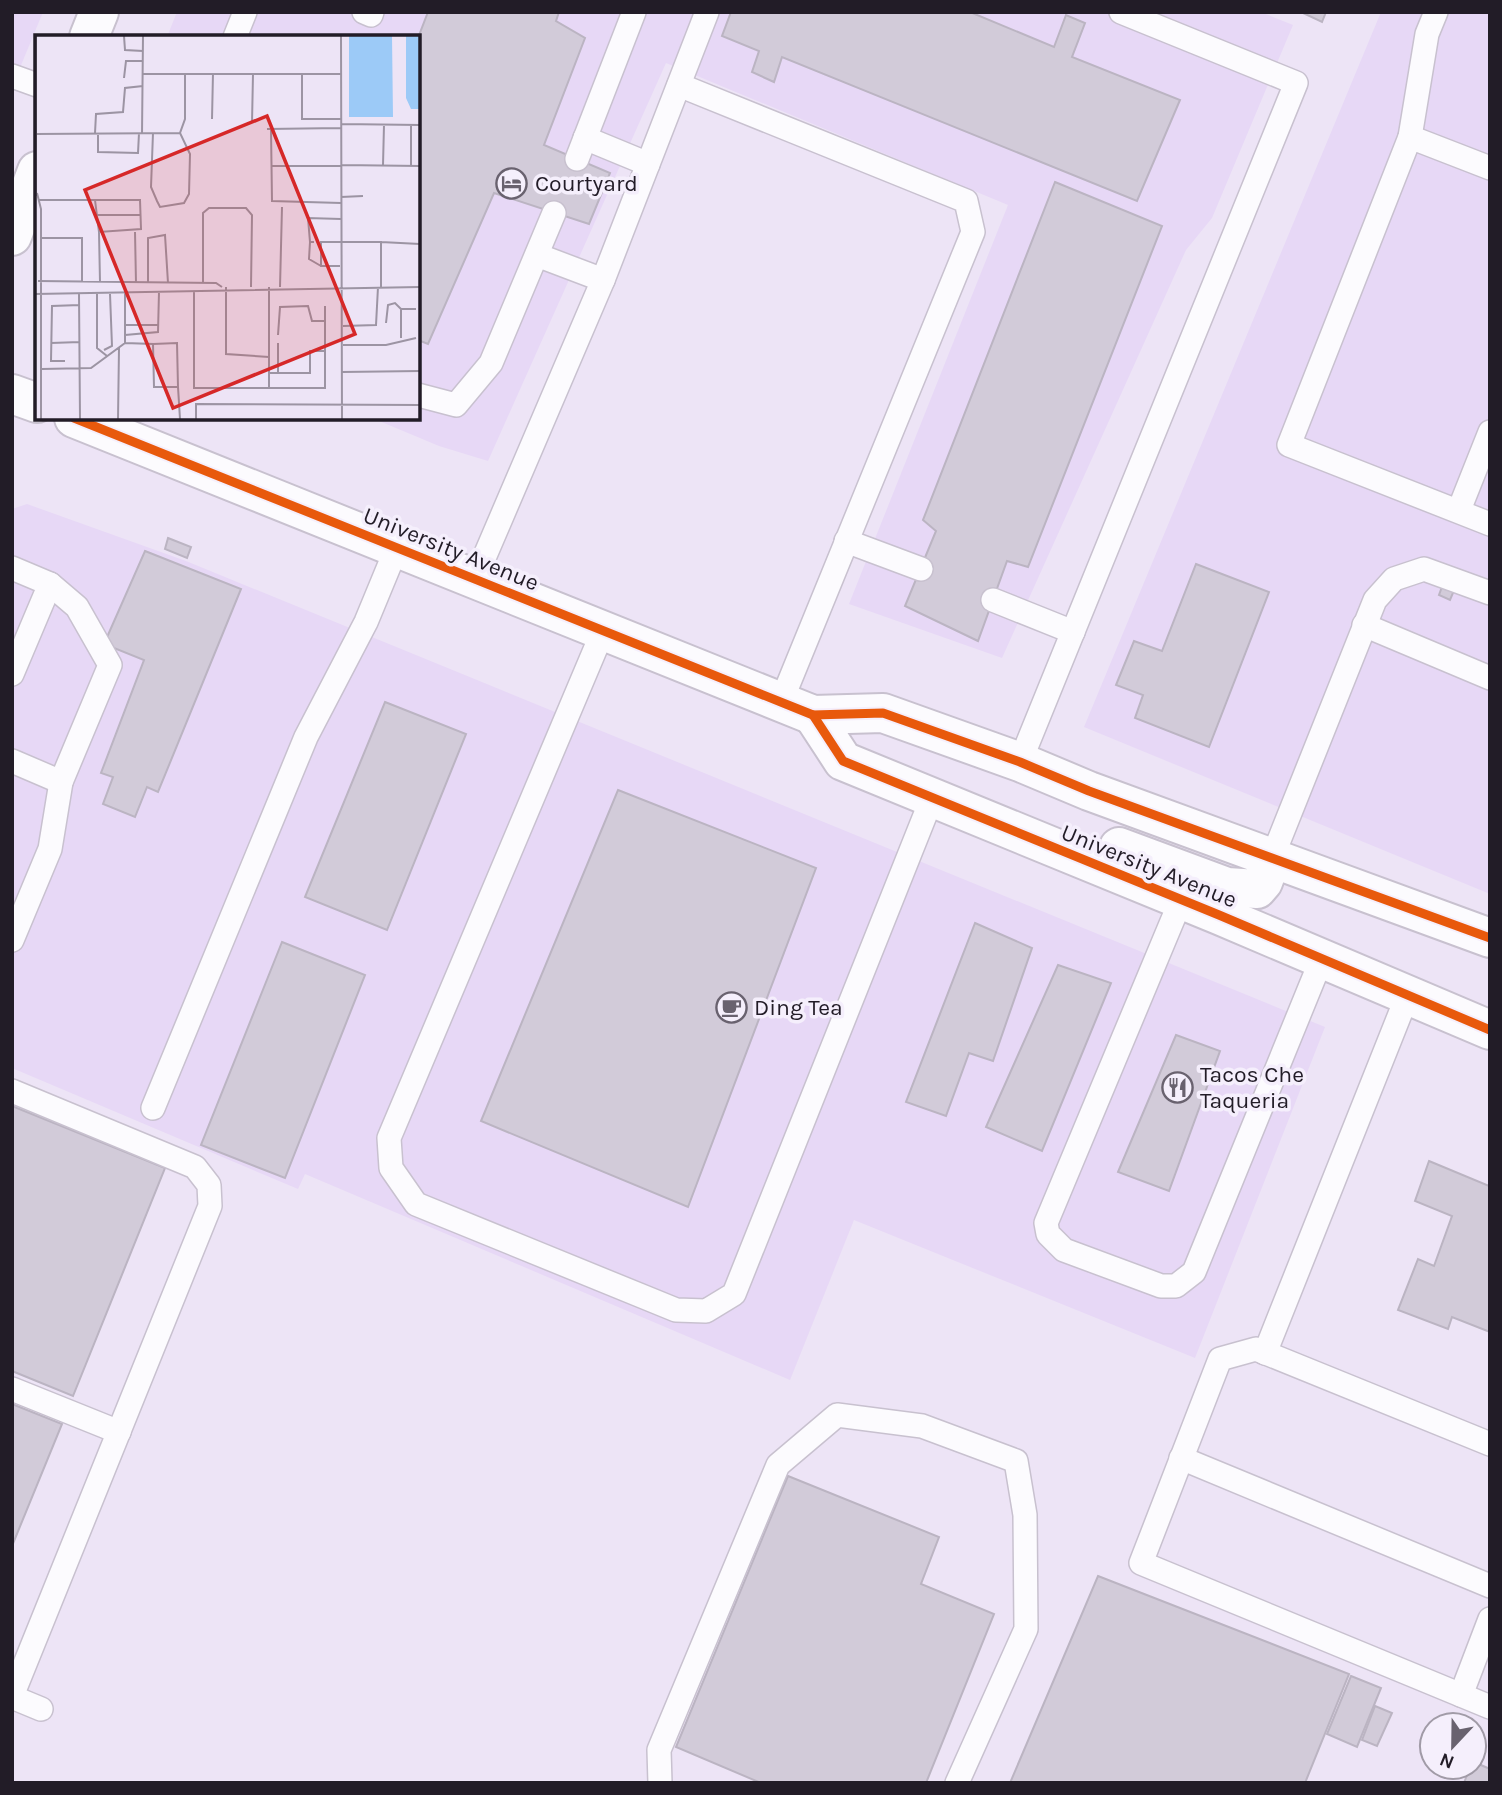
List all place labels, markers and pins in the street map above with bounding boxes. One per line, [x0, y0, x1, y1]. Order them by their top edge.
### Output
hotel icon: Courtyard [495, 166, 529, 200]
place label: Courtyard [535, 170, 638, 197]
cafe icon: Ding Tea [714, 990, 748, 1024]
place label: Ding Tea [754, 994, 843, 1021]
place label: Tacos Che Taqueria [1200, 1061, 1304, 1114]
restaurant icon: Tacos Che Taqueria [1160, 1070, 1194, 1104]

